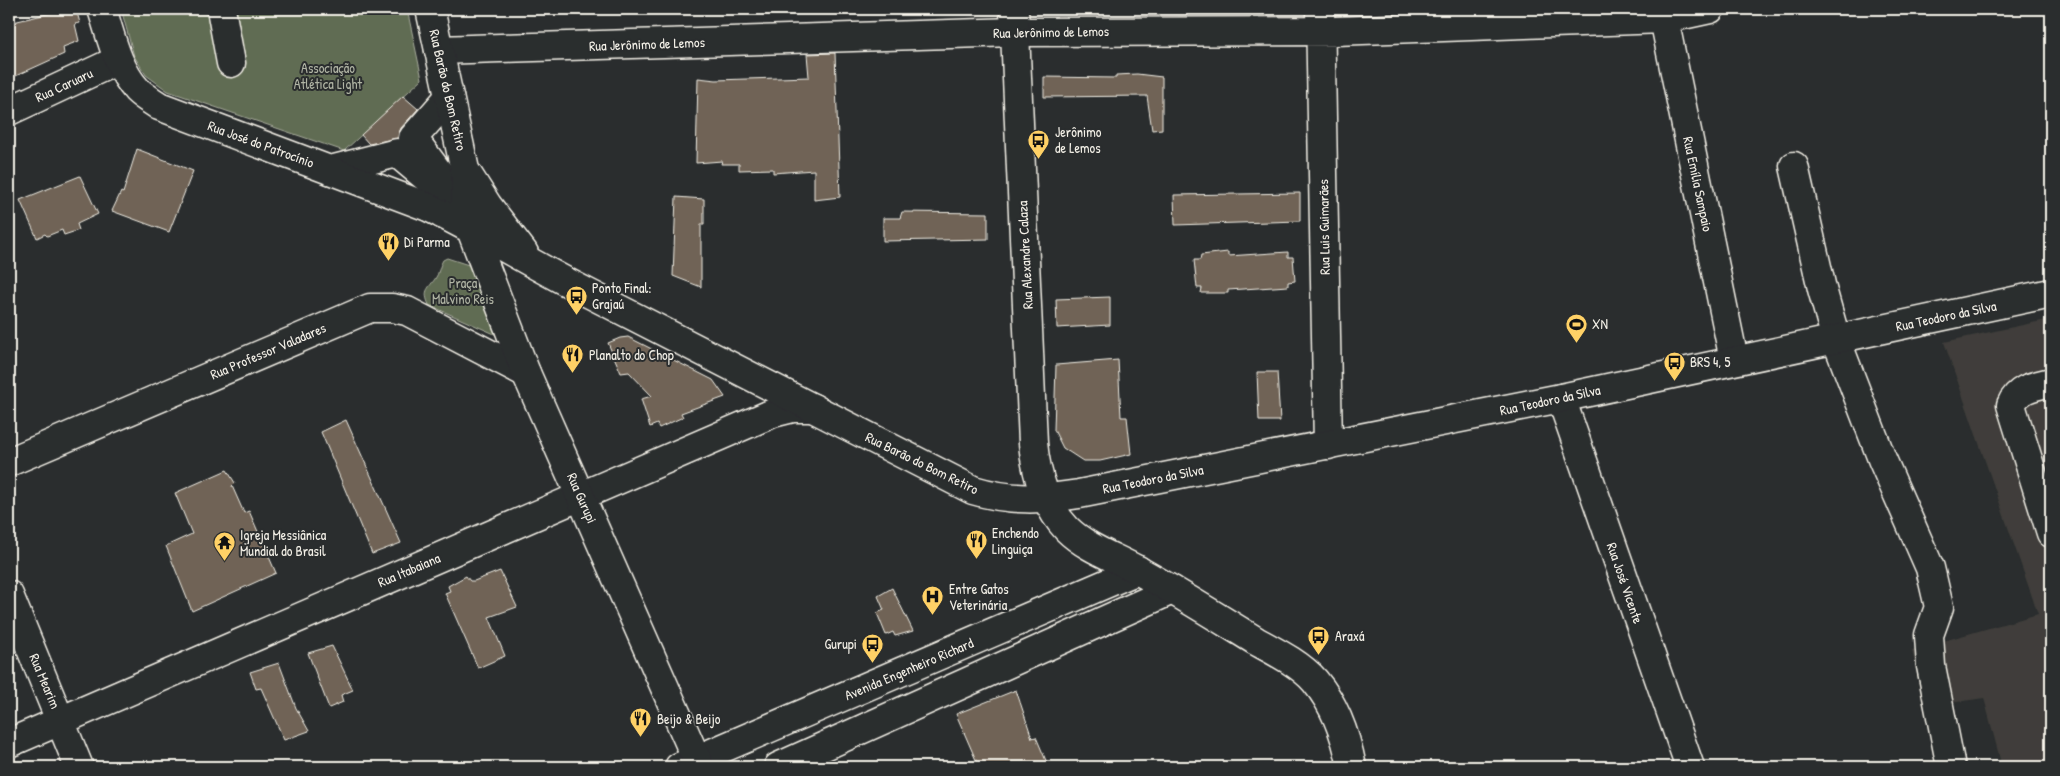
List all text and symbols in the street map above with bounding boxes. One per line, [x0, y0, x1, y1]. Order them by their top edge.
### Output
street label: Rua Jerônimo de Lemos [993, 21, 1109, 42]
street label: Rua Barão do Bom Retiro [425, 27, 472, 153]
street label: Rua Jerônimo de Lemos [589, 32, 705, 55]
park label: Associação Atlética Light [294, 58, 362, 94]
street label: Rua Caruaru [32, 63, 96, 106]
street label: Rua José do Patrocínio [205, 115, 317, 172]
place label: Jerônimo de Lemos [1055, 122, 1102, 157]
bus stop icon: Jerônimo de Lemos [1027, 128, 1051, 159]
street label: Rua Emília Sampaio [1678, 135, 1718, 234]
street label: Rua Luis Guimarães [1313, 179, 1334, 275]
street label: Rua Alexandre Calaza [1012, 200, 1037, 310]
restaurant icon: Di Parma [376, 230, 400, 261]
place label: Di Parma [404, 232, 450, 251]
park label: Praça Malvino Reis [432, 273, 494, 308]
place label: Ponto Final: Grajaú [592, 278, 652, 314]
bus stop icon: Ponto Final: Grajaú [564, 284, 588, 315]
street label: Rua Teodoro da Silva [1894, 295, 1998, 335]
sports icon: XN [1564, 312, 1588, 343]
place label: XN [1592, 314, 1608, 333]
street label: Rua Professor Valadares [207, 318, 329, 383]
restaurant icon: Planalto do Chop [561, 343, 585, 374]
place label: Planalto do Chop [589, 345, 674, 365]
bus stop icon: BRS 4, 5 [1662, 350, 1686, 381]
place label: BRS 4, 5 [1690, 352, 1730, 371]
street label: Rua Teodoro da Silva [1498, 379, 1602, 419]
street label: Rua Barão do Bom Retiro [862, 427, 982, 498]
street label: Rua Teodoro da Silva [1101, 459, 1205, 498]
street label: Rua Gurupi [562, 470, 602, 526]
place label: Enchendo Linguiça [992, 523, 1039, 559]
place label: Igreja Messiânica Mundial do Brasil [240, 525, 327, 560]
restaurant icon: Enchendo Linguiça [964, 529, 988, 560]
temple icon: Igreja Messiânica Mundial do Brasil [212, 531, 236, 562]
street label: Rua José Vicente [1603, 540, 1648, 626]
street label: Rua Itabaiana [375, 548, 443, 591]
place label: Entre Gatos Veterinária [949, 579, 1009, 614]
hospital icon: Entre Gatos Veterinária [921, 585, 945, 616]
bus stop icon: Araxá [1307, 624, 1331, 655]
place label: Araxá [1335, 626, 1365, 645]
bus stop icon: Gurupi [861, 632, 885, 663]
street label: Avenida Engenheiro Richard [841, 633, 977, 705]
place label: Gurupi [825, 634, 857, 654]
street label: Rua Mearim [25, 650, 66, 711]
restaurant icon: Beijo & Beijo [629, 707, 653, 738]
place label: Beijo & Beijo [657, 709, 721, 729]

